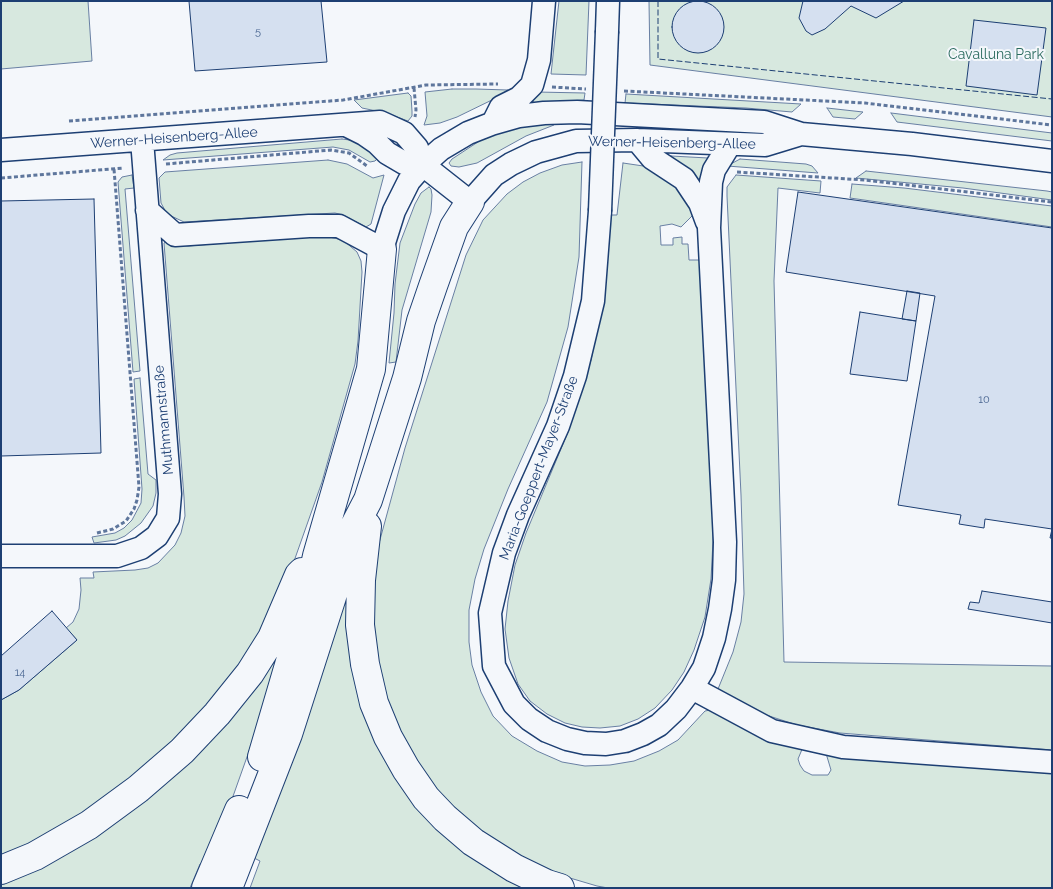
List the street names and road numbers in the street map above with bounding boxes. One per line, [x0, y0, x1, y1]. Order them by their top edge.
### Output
street label: Werner-Heisenberg-Allee [90, 124, 258, 152]
street label: Werner-Heisenberg-Allee [588, 133, 756, 153]
street label: Muthmannstraße [151, 364, 177, 476]
street label: Maria-Goeppert-Mayer-Straße [496, 374, 582, 562]

